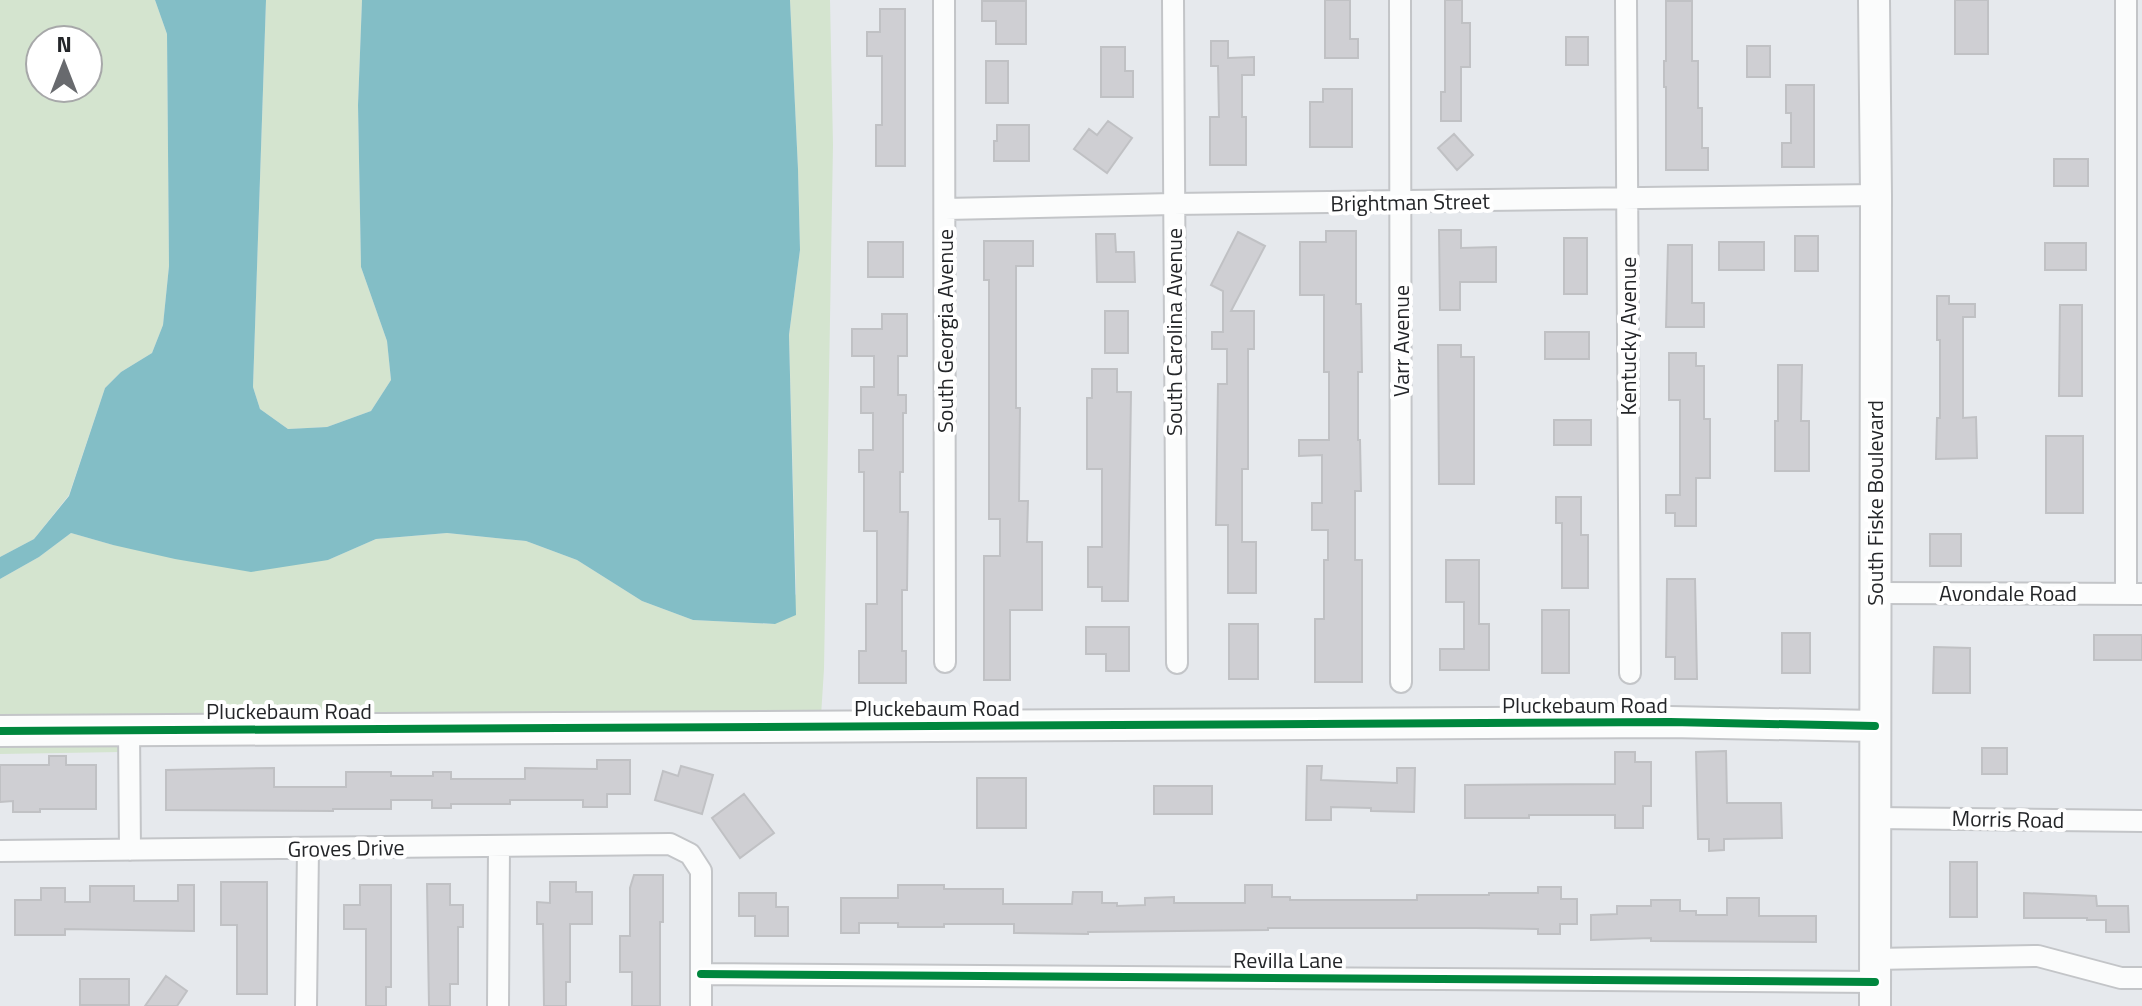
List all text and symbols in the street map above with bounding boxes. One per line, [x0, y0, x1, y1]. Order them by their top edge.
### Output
north arrow [24, 24, 104, 104]
text: N [56, 27, 72, 61]
street label: Brightman Street [1330, 184, 1490, 220]
street label: South Carolina Avenue [1157, 228, 1191, 436]
street label: South Georgia Avenue [928, 229, 962, 433]
street label: Kentucky Avenue [1611, 257, 1645, 415]
street label: Varr Avenue [1384, 285, 1418, 397]
street label: South Fiske Boulevard [1858, 400, 1892, 606]
street label: Avondale Road [1939, 576, 2077, 610]
street label: Pluckebaum Road [1502, 688, 1668, 722]
street label: Pluckebaum Road [854, 691, 1020, 725]
street label: Pluckebaum Road [206, 694, 372, 728]
street label: Morris Road [1951, 801, 2065, 837]
street label: Groves Drive [287, 830, 405, 866]
street label: Revilla Lane [1233, 943, 1343, 977]

